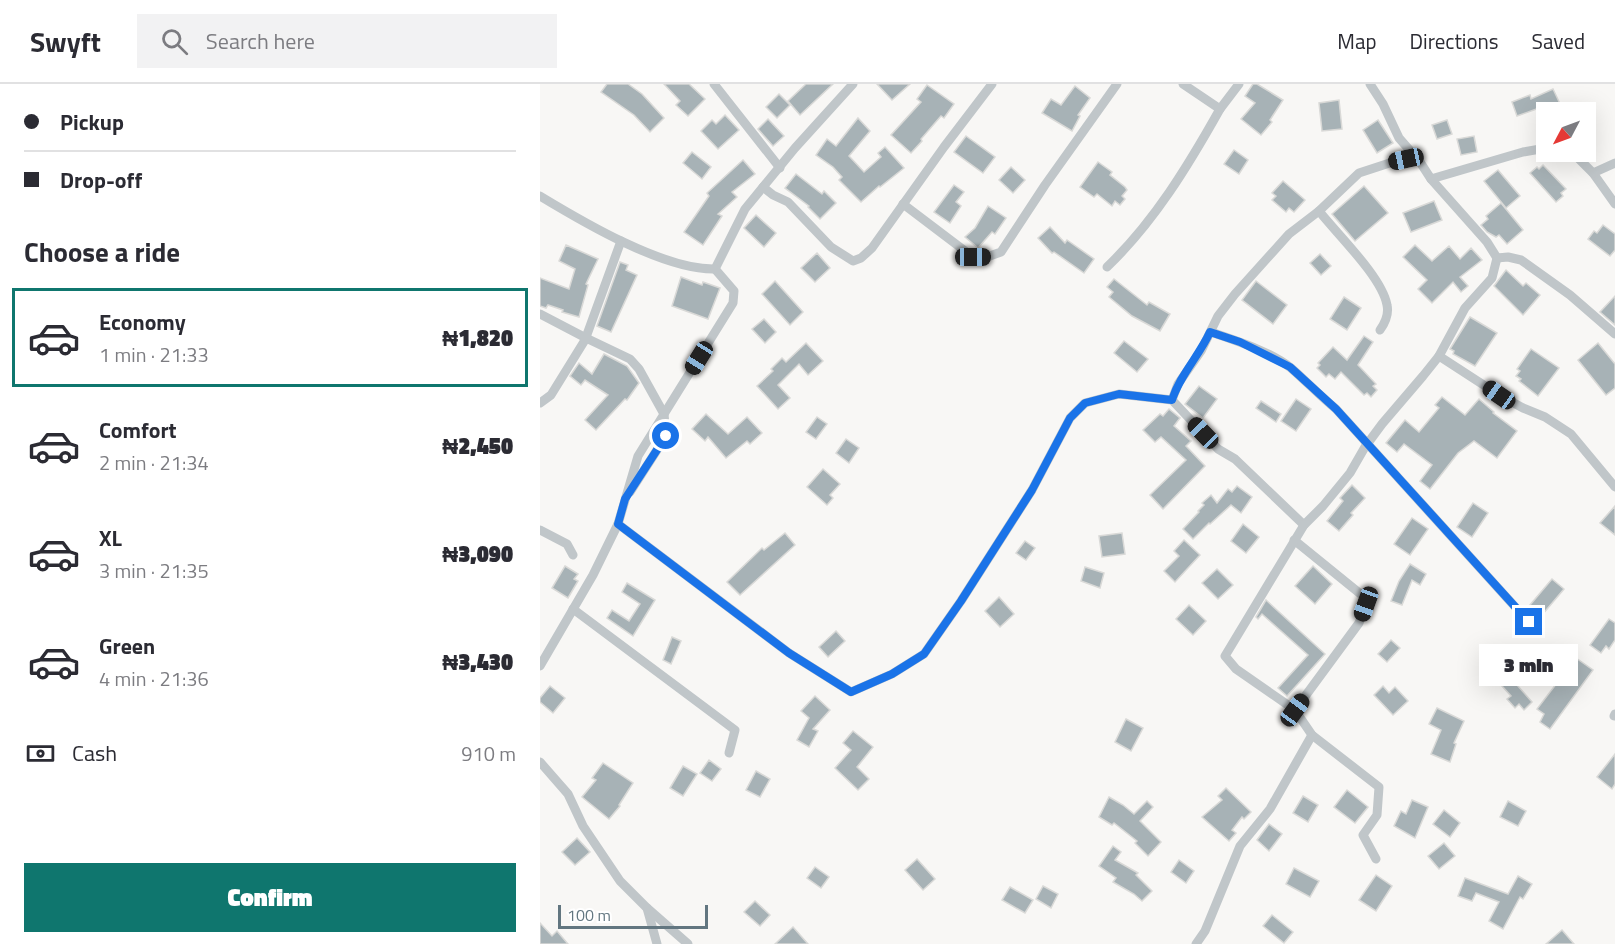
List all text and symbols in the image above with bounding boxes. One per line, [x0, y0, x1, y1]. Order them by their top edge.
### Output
search box [137, 14, 557, 68]
text: Swyft [30, 20, 101, 63]
text: Search here [206, 24, 315, 58]
icon: search [158, 25, 191, 58]
text: Map [1337, 25, 1377, 57]
text: Directions [1410, 25, 1499, 57]
text: Saved [1532, 25, 1585, 57]
north arrow [1536, 102, 1596, 162]
map controls [1536, 102, 1596, 162]
text: Pickup [60, 105, 124, 139]
car [1387, 146, 1425, 172]
text: Drop-off [60, 163, 142, 197]
text: Choose a ride [24, 231, 180, 272]
car [955, 248, 991, 266]
text: Economy [99, 305, 186, 339]
icon: car [27, 311, 81, 365]
text: ₦1,820 [442, 321, 513, 355]
car [682, 338, 716, 378]
text: 1 min · 21:33 [99, 339, 209, 370]
car [1479, 377, 1519, 413]
text: Comfort [99, 413, 177, 447]
car [1184, 414, 1222, 452]
icon: car [27, 419, 81, 473]
route start [652, 422, 679, 449]
text: ₦2,450 [442, 429, 513, 463]
text: 2 min · 21:34 [99, 447, 209, 478]
text: XL [99, 521, 122, 555]
icon: car [27, 527, 81, 581]
text: ₦3,090 [442, 537, 513, 571]
text: 3 min · 21:35 [99, 555, 209, 586]
car [1351, 584, 1381, 624]
route end [1515, 608, 1542, 635]
text: Green [99, 629, 155, 663]
icon: car [27, 635, 81, 689]
callout: 3 min [1480, 643, 1578, 685]
text: ₦3,430 [442, 645, 513, 679]
text: 3 min [1504, 649, 1553, 680]
text: 4 min · 21:36 [99, 663, 209, 694]
car [1277, 690, 1313, 730]
text: Cash [72, 736, 117, 770]
icon: cash [24, 737, 57, 770]
text: 910 m [461, 738, 516, 769]
button: Confirm [24, 863, 516, 932]
scale bar [558, 902, 708, 930]
text: 100 m [567, 903, 611, 927]

